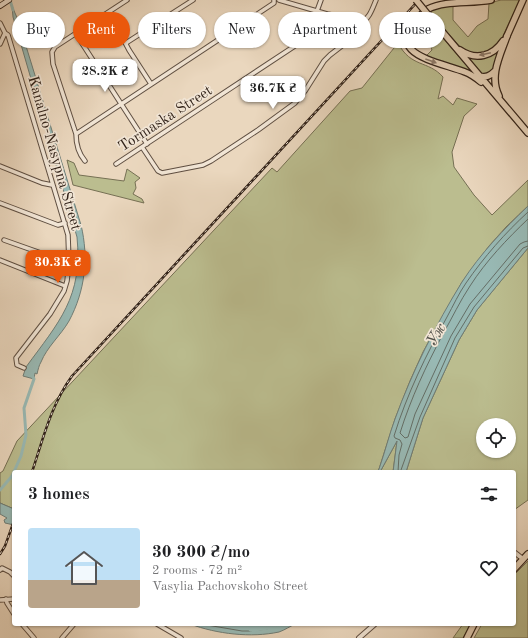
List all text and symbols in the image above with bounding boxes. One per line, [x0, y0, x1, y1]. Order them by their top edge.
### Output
chip: Buy [12, 12, 65, 48]
chip: Rent [73, 12, 130, 48]
chip: Filters [138, 12, 206, 48]
chip: New [214, 12, 270, 48]
chip: Apartment [278, 12, 371, 48]
chip: House [379, 12, 445, 48]
one-way arrow [478, 52, 491, 58]
one-way arrow [426, 58, 438, 64]
pin: 28.2K ₴ [68, 59, 142, 93]
text: 28.2K ₴ [81, 65, 129, 78]
street label: Kanalno-Nasypna Street [24, 74, 83, 232]
pin: 36.7K ₴ [236, 76, 310, 110]
text: 36.7K ₴ [249, 82, 297, 95]
street label: Tormaska Street [116, 83, 215, 155]
pin: 30.3K ₴ [21, 250, 95, 284]
text: 30.3K ₴ [34, 256, 82, 269]
water label: Уж [424, 321, 450, 349]
map controls [476, 418, 516, 458]
button: locate [476, 418, 516, 458]
icon: filters [478, 483, 500, 505]
text: 3 homes [28, 486, 90, 503]
icon: home [60, 544, 108, 592]
text: 30 300 ₴/mo [152, 544, 250, 561]
icon: heart [478, 557, 500, 579]
text: 2 rooms · 72 m² [152, 564, 242, 577]
text: Vasylia Pachovskoho Street [152, 580, 308, 593]

